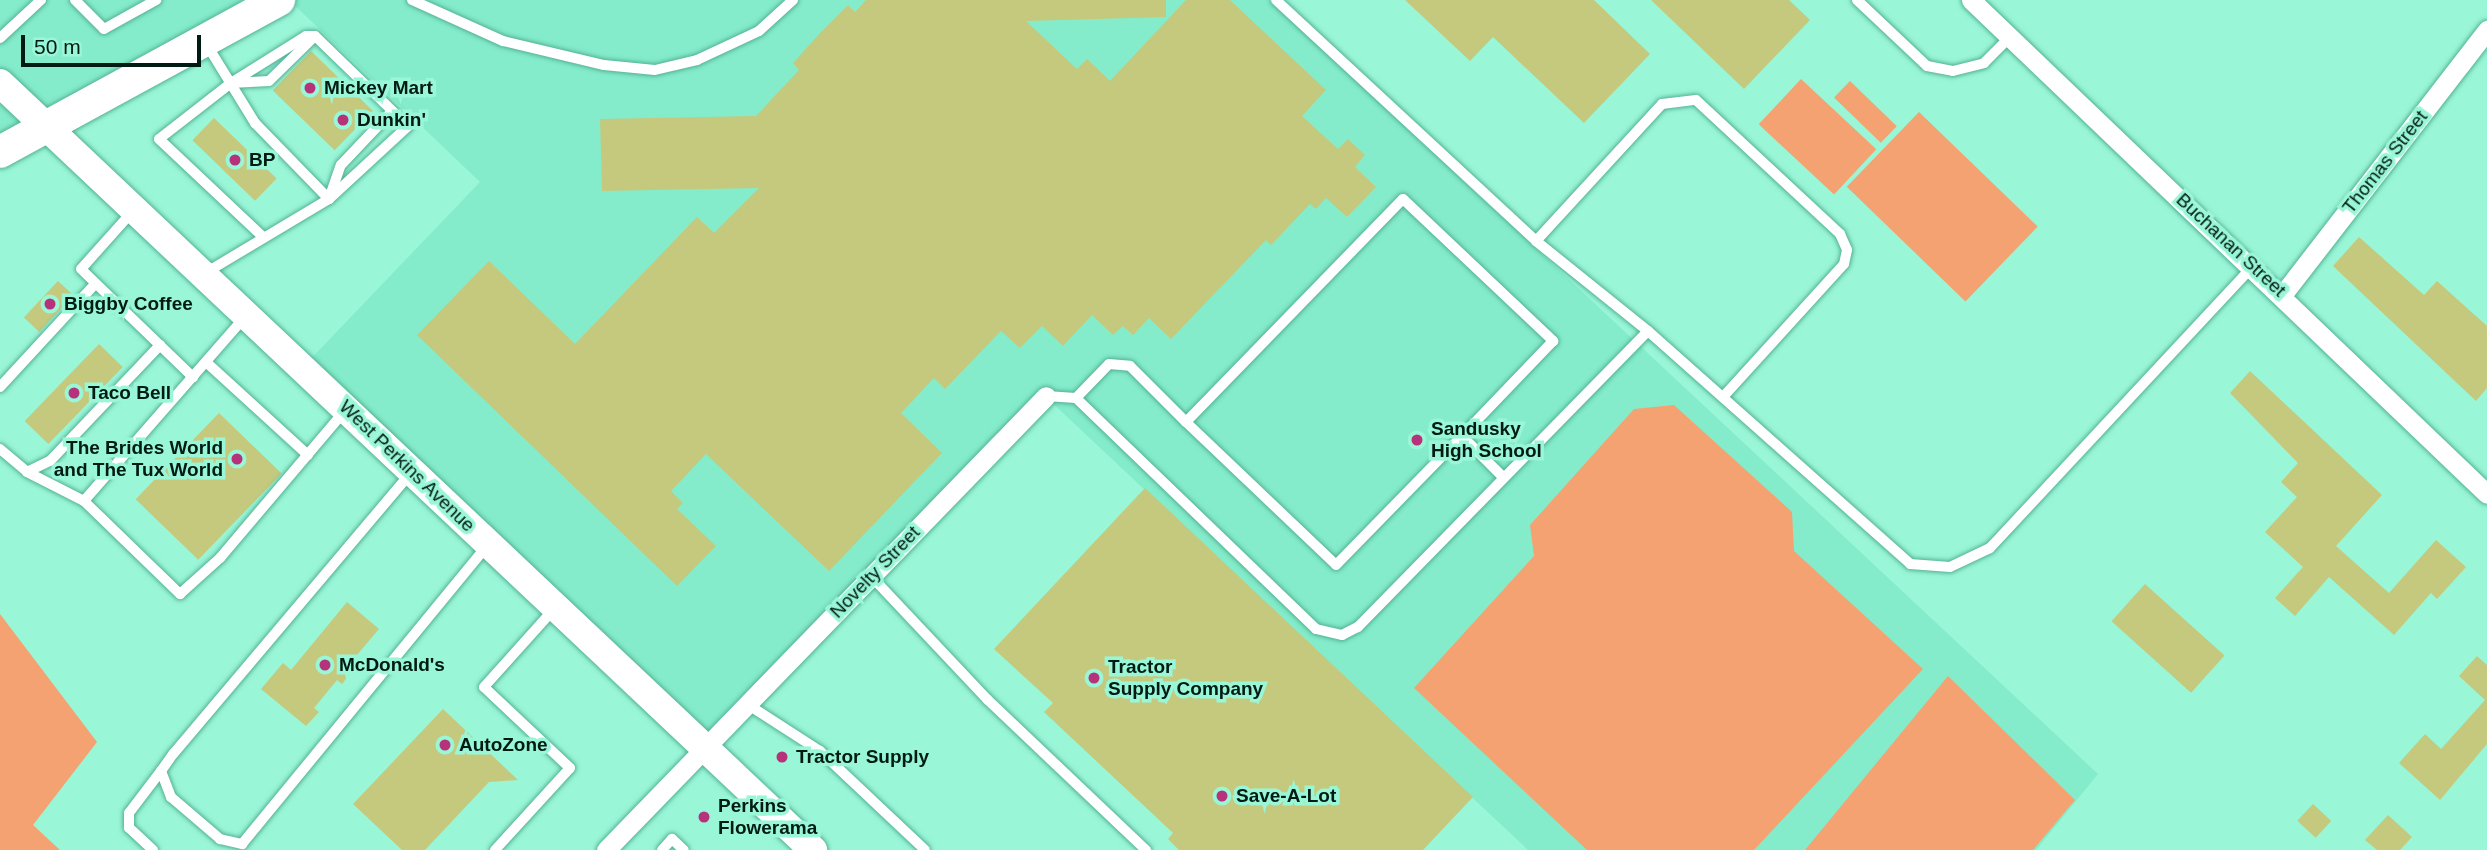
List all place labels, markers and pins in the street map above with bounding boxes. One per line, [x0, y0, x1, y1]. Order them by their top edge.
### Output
place label: Mickey Mart [324, 77, 433, 99]
marker: Mickey Mart [302, 80, 318, 96]
place label: Dunkin' [357, 109, 426, 131]
marker: Dunkin' [335, 112, 351, 128]
place label: BP [249, 149, 275, 171]
marker: BP [227, 152, 243, 168]
place label: Biggby Coffee [64, 293, 193, 315]
marker: Biggby Coffee [42, 296, 58, 312]
place label: Taco Bell [88, 382, 171, 404]
marker: Taco Bell [66, 385, 82, 401]
place label: Sandusky High School [1431, 418, 1542, 462]
marker: Sandusky High School [1409, 432, 1425, 448]
place label: The Brides World and The Tux World [54, 437, 223, 481]
marker: The Brides World and The Tux World [229, 451, 245, 467]
place label: McDonald's [339, 654, 445, 676]
place label: Tractor Supply Company [1108, 656, 1263, 700]
marker: McDonald's [317, 657, 333, 673]
marker: Tractor Supply Company [1086, 670, 1102, 686]
place label: AutoZone [459, 734, 548, 756]
marker: AutoZone [437, 737, 453, 753]
place label: Tractor Supply [796, 746, 929, 768]
marker: Tractor Supply [774, 749, 790, 765]
place label: Save-A-Lot [1236, 785, 1336, 807]
marker: Save-A-Lot [1214, 788, 1230, 804]
place label: Perkins Flowerama [718, 795, 817, 839]
marker: Perkins Flowerama [696, 809, 712, 825]

